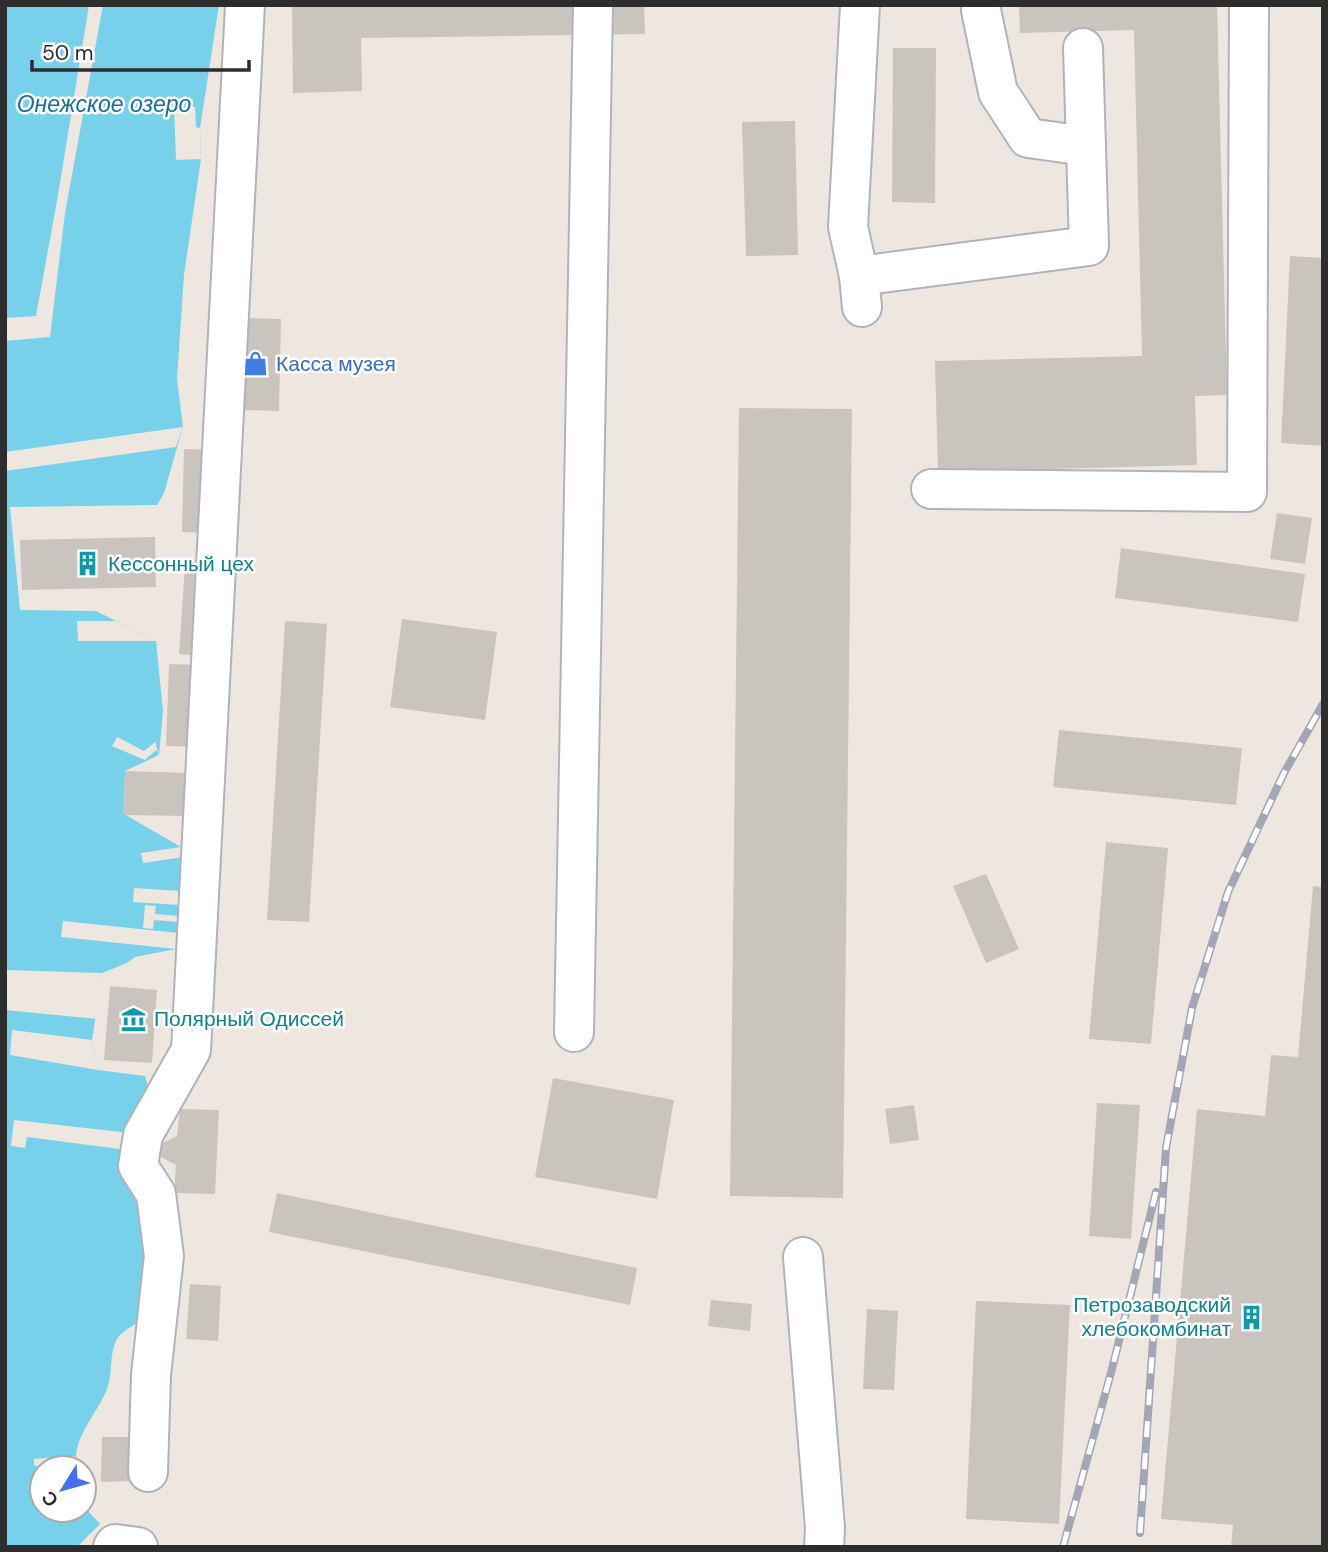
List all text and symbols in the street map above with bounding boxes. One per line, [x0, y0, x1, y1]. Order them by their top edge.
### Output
scale bar [32, 28, 248, 72]
text: 50 m [42, 39, 93, 67]
water label: Онежское озеро [17, 89, 192, 119]
shop icon: Касса музея [242, 350, 270, 378]
place label: Касса музея [276, 350, 396, 378]
building icon: Кессонный цех [74, 550, 102, 578]
place label: Кессонный цех [108, 550, 254, 578]
museum icon: Полярный Одиссей [120, 1005, 148, 1033]
place label: Полярный Одиссей [154, 1005, 344, 1033]
place label: Петрозаводский хлебокомбинат [1073, 1291, 1231, 1343]
building icon: Петрозаводский хлебокомбинат [1237, 1303, 1265, 1331]
north arrow [28, 1454, 98, 1524]
text: С [36, 1486, 64, 1512]

